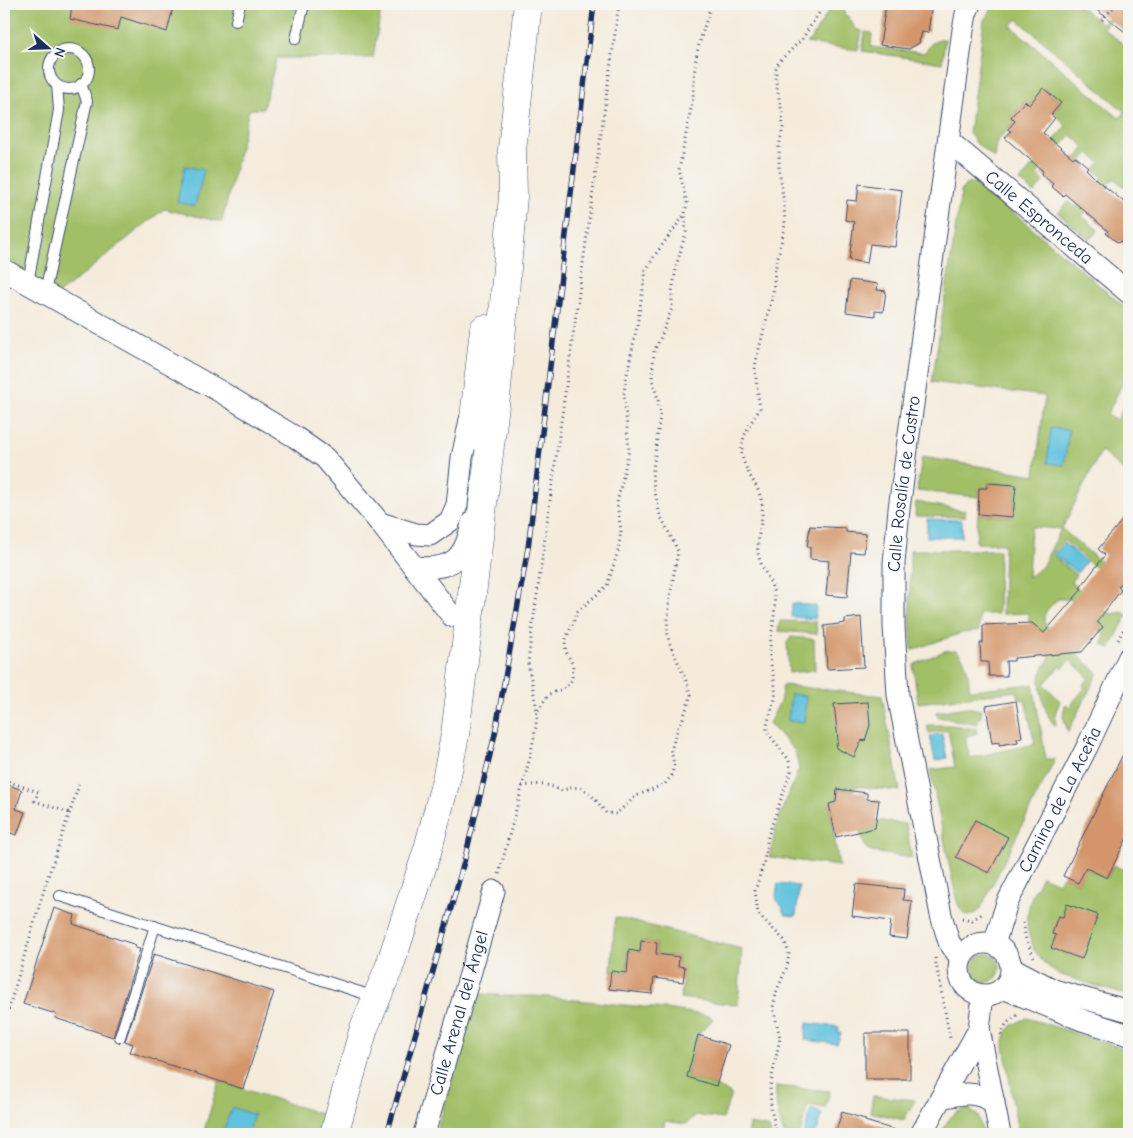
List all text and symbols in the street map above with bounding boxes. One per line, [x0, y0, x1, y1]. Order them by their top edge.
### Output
north arrow [22, 22, 72, 72]
text: N [50, 45, 69, 59]
street label: Calle Espronceda [981, 166, 1097, 269]
street label: Calle Rosalía de Castro [884, 394, 925, 572]
street label: Camino de La Aceña [1014, 724, 1106, 876]
street label: Calle Arenal del Ángel [426, 928, 493, 1098]

